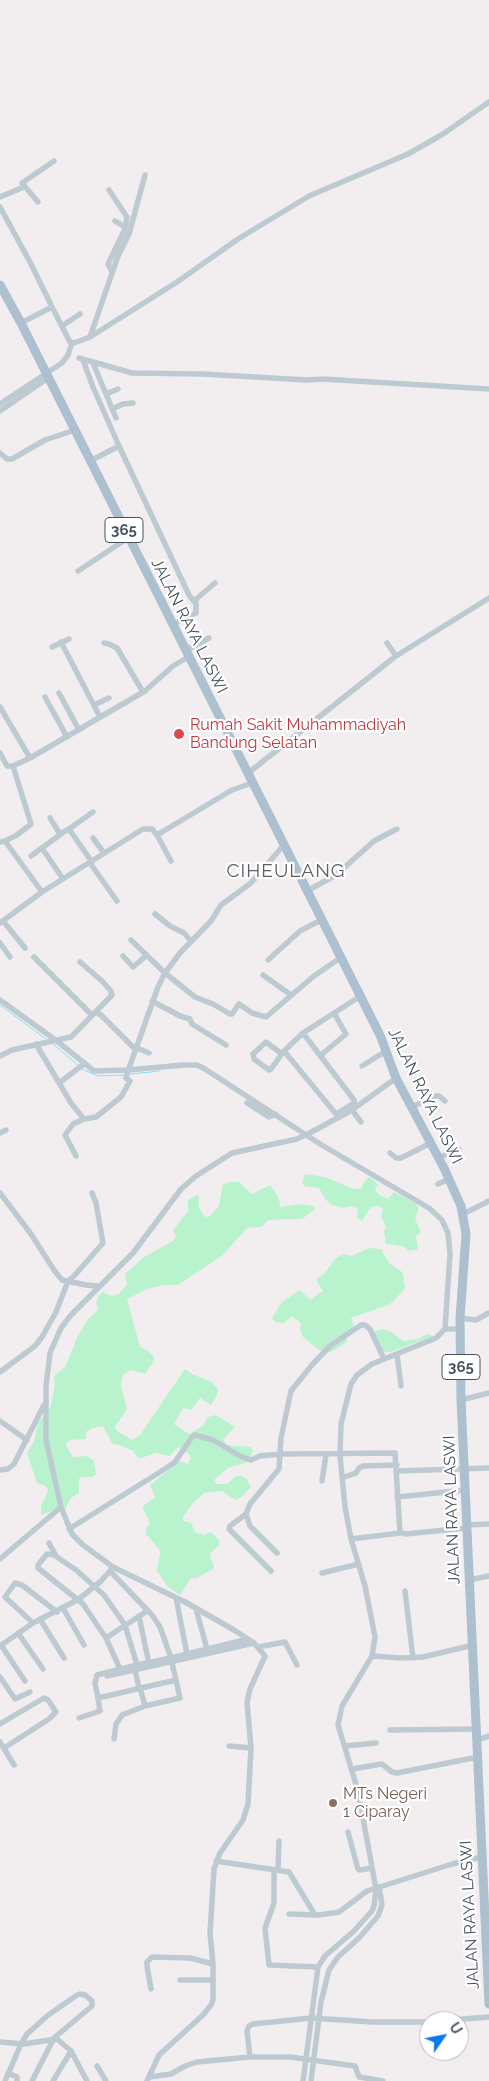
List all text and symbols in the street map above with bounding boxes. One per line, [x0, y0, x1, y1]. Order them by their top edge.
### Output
road number: 365 [105, 518, 143, 542]
street label: JALAN RAYA LASWI [147, 555, 231, 697]
place label: Rumah Sakit Muhammadiyah Bandung Selatan [190, 715, 406, 753]
marker: Rumah Sakit Muhammadiyah Bandung Selatan [172, 727, 186, 741]
district label: CIHEULANG [225, 860, 347, 882]
street label: JALAN RAYA LASWI [384, 1025, 466, 1167]
road number: 365 [442, 1354, 480, 1380]
street label: JALAN RAYA LASWI [440, 1435, 464, 1585]
place label: MTs Negeri 1 Ciparay [343, 1784, 427, 1822]
marker: MTs Negeri 1 Ciparay [327, 1797, 339, 1809]
street label: JALAN RAYA LASWI [457, 1840, 483, 1990]
north arrow [419, 2011, 469, 2061]
text: U [446, 2020, 465, 2037]

